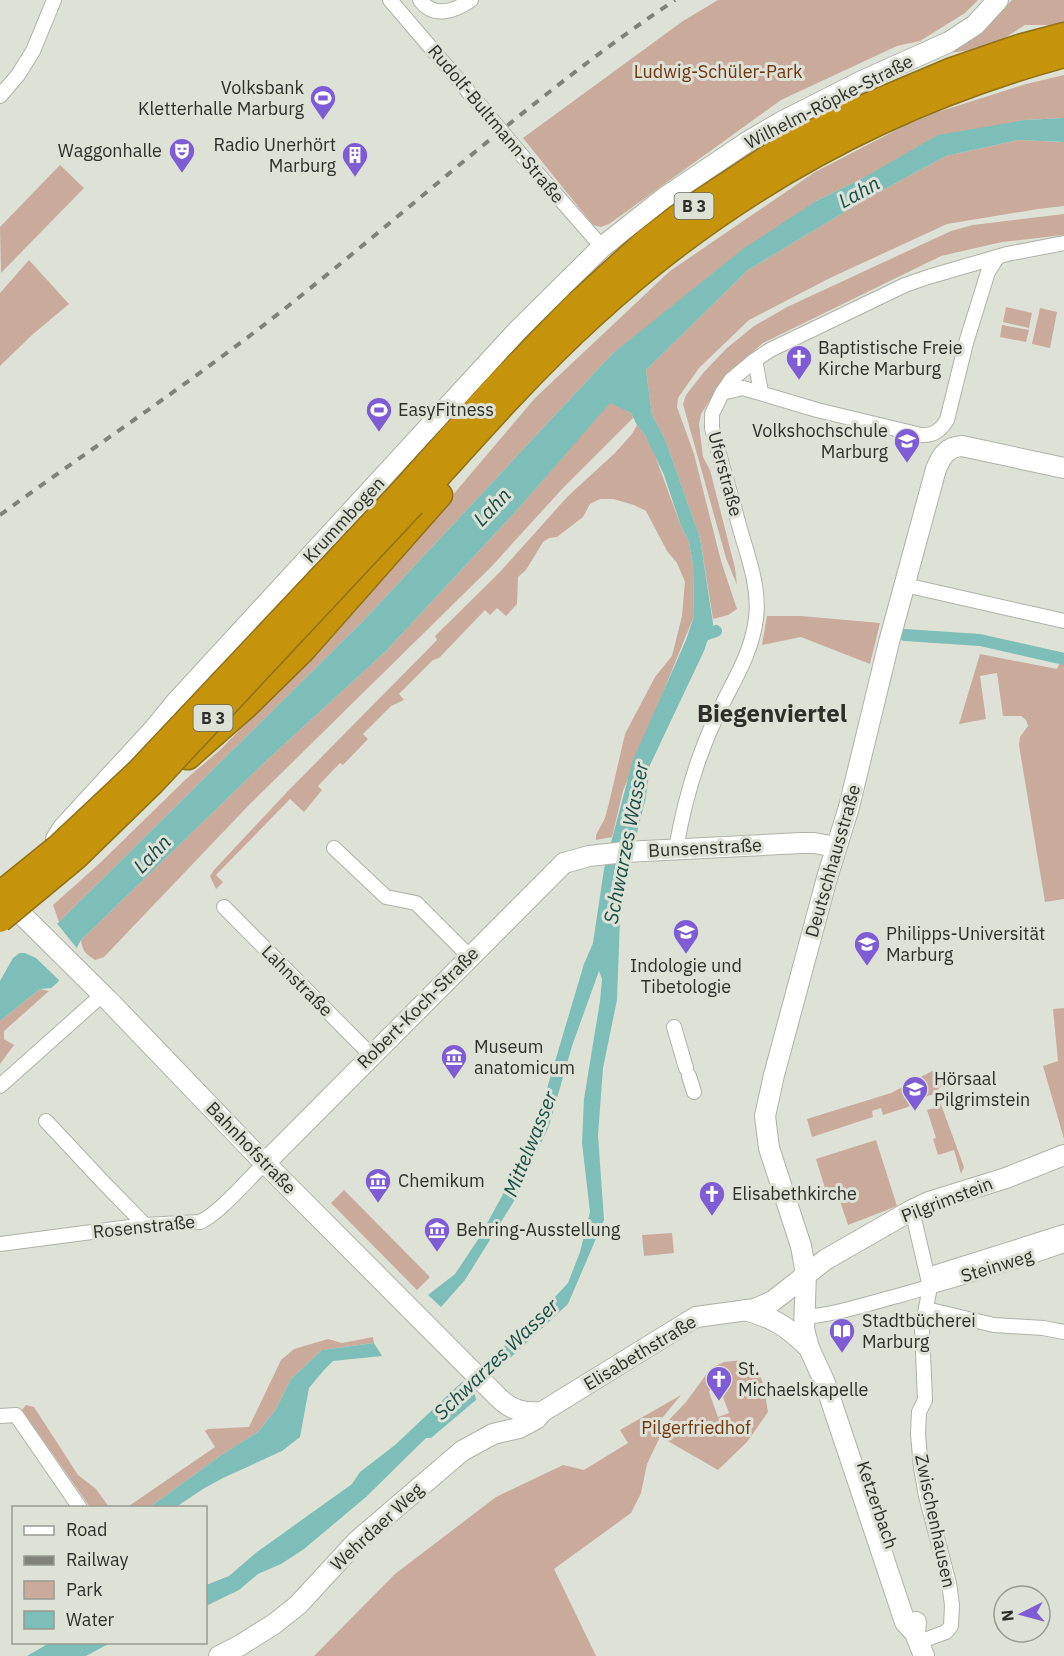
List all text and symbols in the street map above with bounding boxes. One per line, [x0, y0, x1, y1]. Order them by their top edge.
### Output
street label: Rudolf-Bultmann-Straße [423, 40, 570, 208]
street label: Wilhelm-Röpke-Straße [741, 49, 917, 154]
park label: Ludwig-Schüler-Park [634, 60, 803, 83]
place label: Volksbank Kletterhalle Marburg [138, 76, 305, 120]
sports icon: Volksbank Kletterhalle Marburg [308, 83, 338, 121]
place label: Radio Unerhört Marburg [214, 133, 336, 177]
theatre icon: Waggonhalle [167, 136, 197, 174]
place label: Waggonhalle [58, 139, 162, 162]
building icon: Radio Unerhört Marburg [340, 140, 370, 178]
water label: Lahn [833, 169, 884, 214]
road number: B 3 [674, 193, 714, 219]
place label: Baptistische Freie Kirche Marburg [818, 336, 963, 380]
church icon: Baptistische Freie Kirche Marburg [784, 343, 814, 381]
sports icon: EasyFitness [364, 395, 394, 433]
place label: EasyFitness [398, 398, 494, 421]
place label: Volkshochschule Marburg [752, 419, 888, 463]
school or university icon: Volkshochschule Marburg [892, 426, 922, 464]
street label: Uferstraße [703, 429, 748, 519]
street label: Krummbogen [298, 472, 389, 568]
water label: Lahn [467, 482, 517, 532]
district label: Biegenviertel [697, 697, 847, 729]
road number: B 3 [194, 705, 232, 731]
water label: Schwarzes Wasser [597, 759, 655, 926]
street label: Deutschhausstraße [800, 782, 865, 940]
water label: Lahn [127, 829, 177, 879]
street label: Bunsenstraße [648, 833, 762, 862]
school or university icon: Indologie und Tibetologie [671, 917, 701, 955]
place label: Philipps-Universität Marburg [886, 922, 1045, 966]
school or university icon: Philipps-Universität Marburg [852, 929, 882, 967]
street label: Lahnstraße [257, 940, 338, 1021]
street label: Robert-Koch-Straße [352, 942, 483, 1073]
place label: Indologie und Tibetologie [630, 954, 742, 998]
place label: Museum anatomicum [474, 1035, 575, 1079]
museum icon: Museum anatomicum [439, 1042, 469, 1080]
place label: Hörsaal Pilgrimstein [934, 1067, 1030, 1111]
school or university icon: Hörsaal Pilgrimstein [900, 1074, 930, 1112]
water label: Mittelwasser [496, 1086, 563, 1201]
street label: Bahnhofstraße [201, 1096, 302, 1199]
museum icon: Chemikum [363, 1166, 393, 1204]
place label: Chemikum [398, 1169, 485, 1192]
street label: Pilgrimstein [898, 1172, 996, 1227]
church icon: Elisabethkirche [697, 1179, 727, 1217]
place label: Elisabethkirche [732, 1182, 857, 1205]
street label: Rosenstraße [92, 1210, 196, 1243]
museum icon: Behring-Ausstellung [422, 1215, 452, 1253]
place label: Behring-Ausstellung [456, 1218, 621, 1241]
street label: Steinweg [958, 1244, 1036, 1287]
water label: Schwarzes Wasser [427, 1292, 564, 1425]
place label: Stadtbücherei Marburg [862, 1309, 976, 1353]
street label: Elisabethstraße [579, 1310, 700, 1395]
library icon: Stadtbücherei Marburg [827, 1316, 857, 1354]
place label: St. Michaelskapelle [738, 1357, 869, 1401]
church icon: St. Michaelskapelle [704, 1364, 734, 1402]
park label: Pilgerfriedhof [641, 1416, 751, 1439]
street label: Zwischenhausen [910, 1452, 961, 1590]
street label: Ketzerbach [852, 1458, 903, 1552]
street label: Wehrdaer Weg [326, 1478, 428, 1575]
legend [12, 1506, 207, 1644]
text: Road [66, 1518, 107, 1541]
text: Railway [66, 1548, 128, 1571]
text: Park [66, 1578, 103, 1601]
north arrow [992, 1584, 1052, 1644]
text: Water [66, 1608, 115, 1631]
text: N [997, 1609, 1018, 1622]

